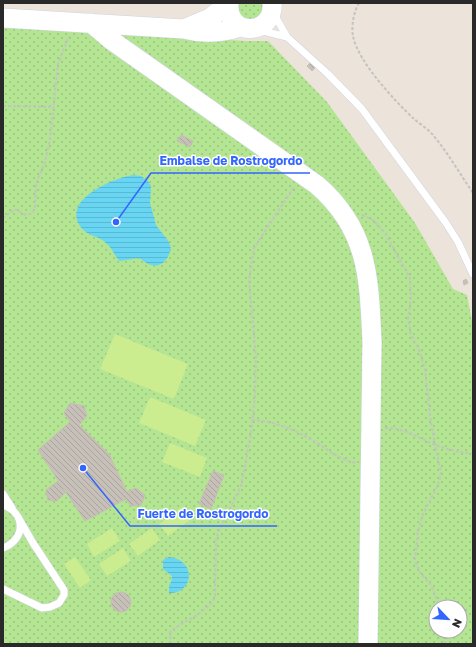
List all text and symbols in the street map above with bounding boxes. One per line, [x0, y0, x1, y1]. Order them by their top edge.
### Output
callout: Embalse de Rostrogordo [151, 149, 310, 173]
text: Embalse de Rostrogordo [160, 153, 302, 168]
callout: Fuerte de Rostrogordo [130, 502, 277, 526]
text: Fuerte de Rostrogordo [138, 506, 268, 521]
north arrow [428, 599, 468, 639]
text: N [450, 617, 465, 630]

